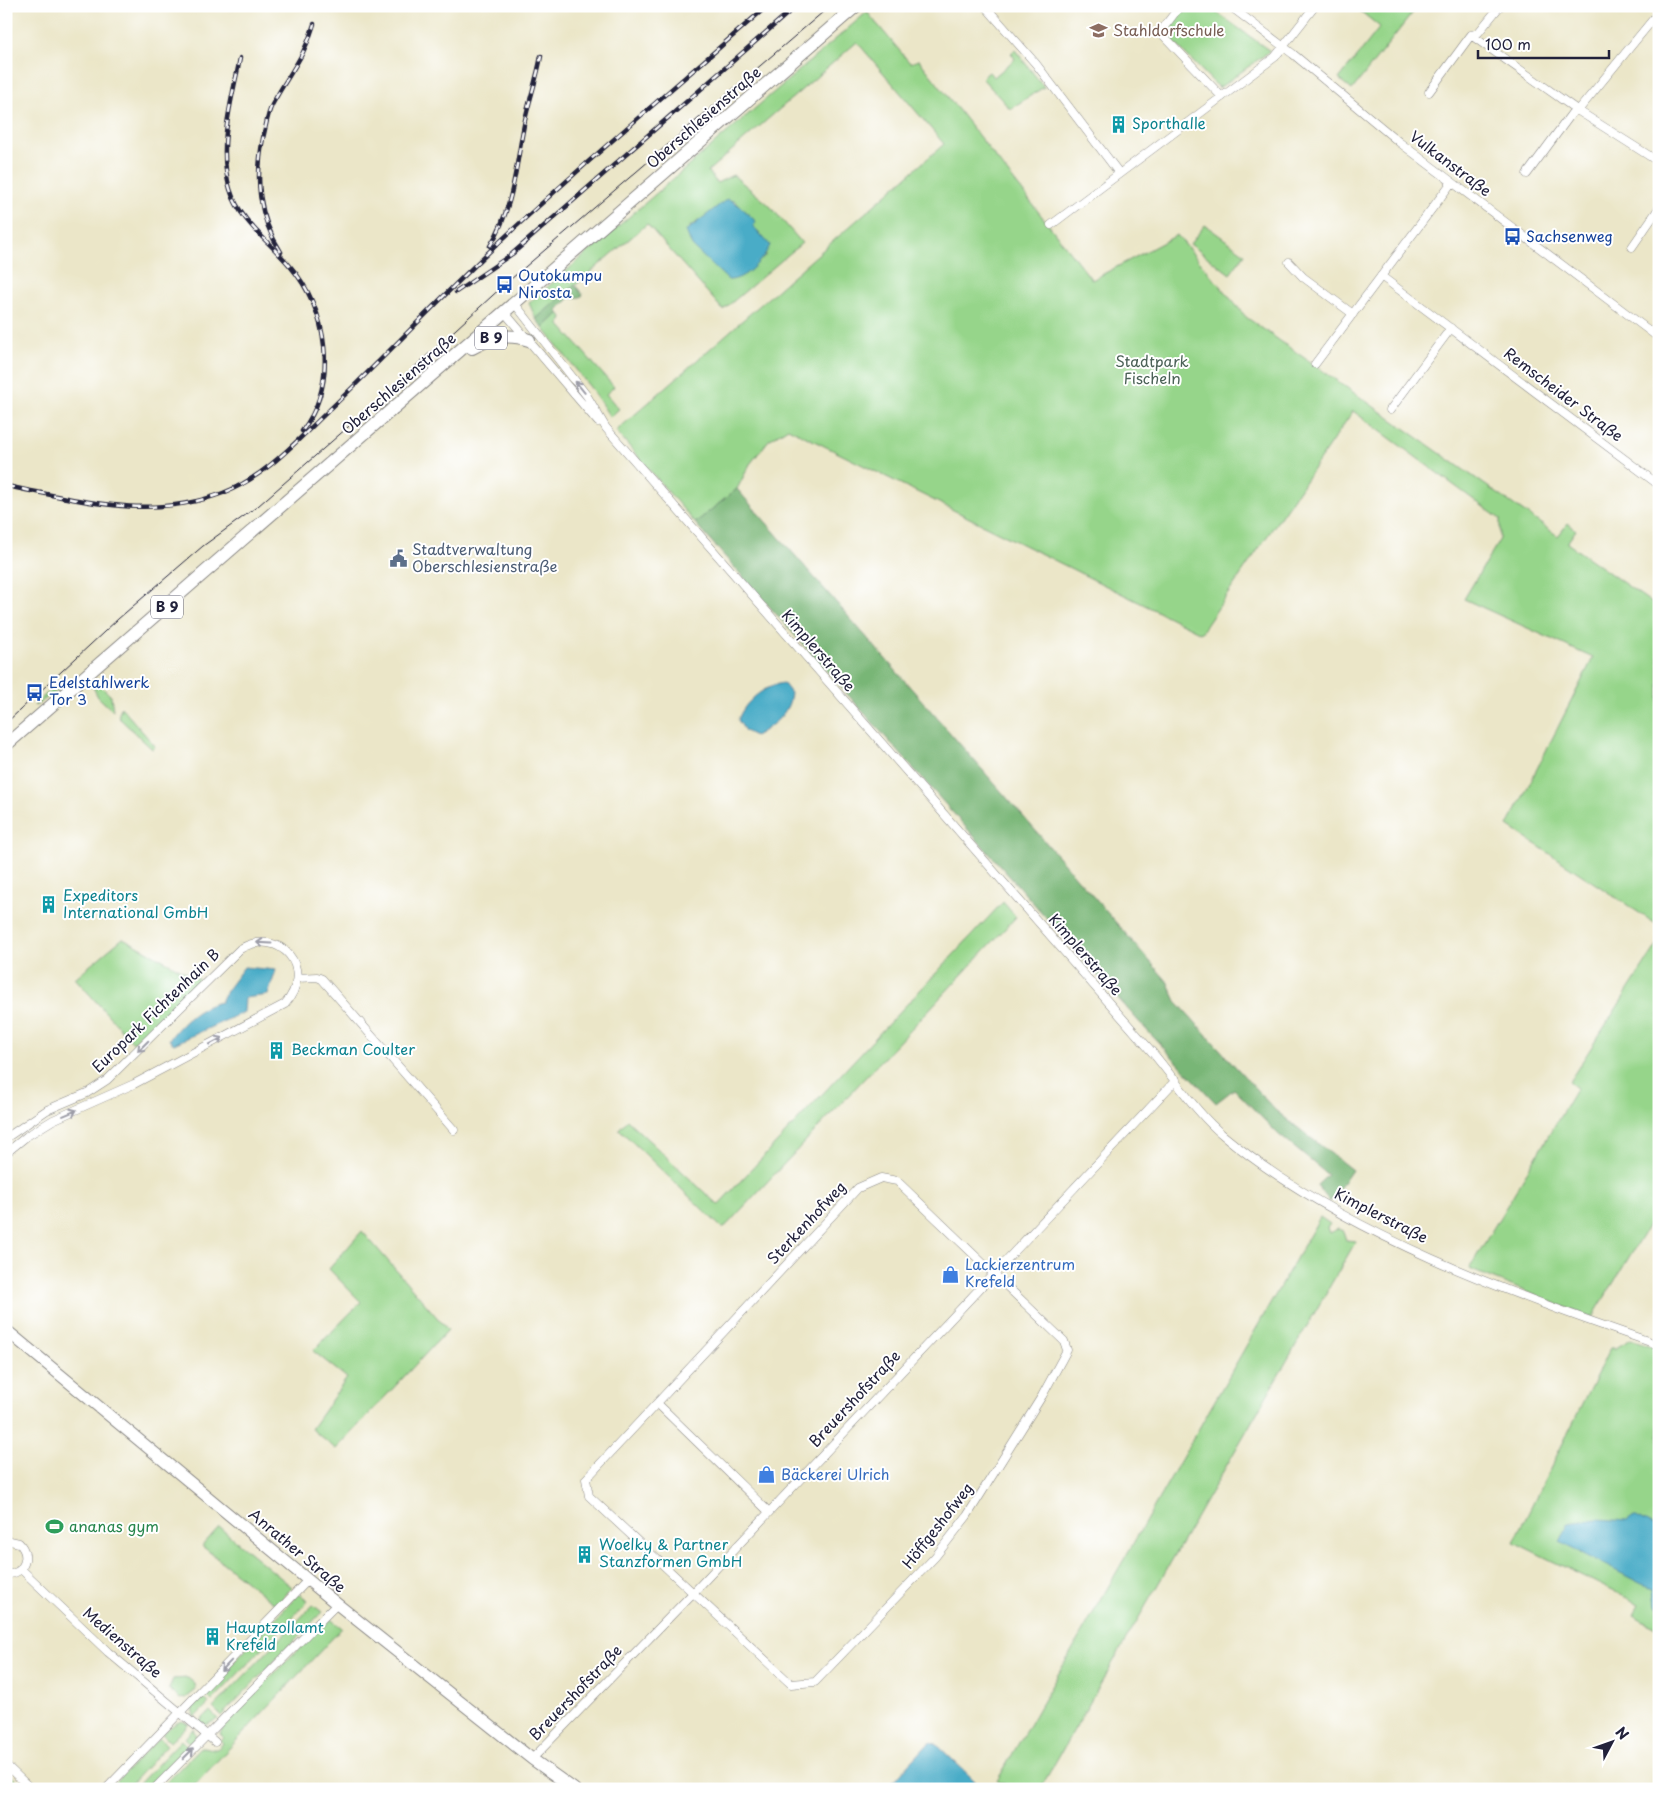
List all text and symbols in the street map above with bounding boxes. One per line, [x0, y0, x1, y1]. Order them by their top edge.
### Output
place label: Stahldorfschule [1113, 18, 1225, 41]
school or university icon: Stahldorfschule [1089, 21, 1109, 41]
scale bar [1478, 28, 1609, 60]
text: 100 m [1485, 32, 1531, 55]
street label: Oberschlesienstraße [641, 60, 765, 173]
place label: Sporthalle [1132, 111, 1206, 134]
building icon: Sporthalle [1108, 114, 1128, 134]
street label: Vulkanstraße [1405, 124, 1497, 201]
place label: Sachsenweg [1526, 224, 1613, 247]
bus stop icon: Sachsenweg [1502, 227, 1522, 247]
place label: Outokumpu Nirosta [518, 263, 602, 303]
bus stop icon: Outokumpu Nirosta [494, 275, 514, 295]
street label: Oberschlesienstraße [336, 326, 460, 439]
road number: B 9 [475, 326, 507, 349]
street label: Remscheider Straße [1499, 341, 1628, 446]
park label: Stadtpark Fischeln [1115, 349, 1189, 389]
one-way arrow [574, 380, 585, 393]
place label: Stadtverwaltung Oberschlesienstraße [412, 537, 557, 577]
public building icon: Stadtverwaltung Oberschlesienstraße [388, 549, 408, 569]
road number: B 9 [151, 596, 183, 618]
street label: Kimplerstraße [777, 604, 861, 696]
place label: Edelstahlwerk Tor 3 [49, 670, 149, 710]
bus stop icon: Edelstahlwerk Tor 3 [25, 682, 45, 702]
place label: Expeditors International GmbH [63, 883, 208, 923]
building icon: Expeditors International GmbH [39, 895, 59, 915]
street label: Kimplerstraße [1044, 908, 1128, 1000]
one-way arrow [256, 938, 272, 948]
street label: Europark Fichtenhain B [86, 943, 224, 1077]
one-way arrow [208, 1036, 223, 1046]
place label: Beckman Coulter [291, 1037, 415, 1060]
one-way arrow [137, 1040, 149, 1052]
building icon: Beckman Coulter [267, 1040, 287, 1060]
one-way arrow [62, 1107, 77, 1117]
street label: Sterkenhofweg [761, 1175, 851, 1269]
street label: Kimplerstraße [1331, 1181, 1432, 1248]
place label: Lackierzentrum Krefeld [965, 1252, 1075, 1292]
shop icon: Lackierzentrum Krefeld [941, 1264, 961, 1284]
street label: Breuershofstraße [803, 1344, 905, 1452]
place label: Bäckerei Ulrich [781, 1462, 890, 1485]
shop icon: Bäckerei Ulrich [757, 1465, 777, 1485]
street label: Höffgeshofweg [896, 1477, 978, 1573]
street label: Anrather Straße [244, 1502, 352, 1597]
place label: ananas gym [69, 1514, 159, 1537]
sports icon: ananas gym [45, 1517, 65, 1537]
place label: Woelky & Partner Stanzformen GmbH [599, 1532, 742, 1572]
building icon: Woelky & Partner Stanzformen GmbH [575, 1544, 595, 1564]
street label: Medienstraße [78, 1601, 168, 1683]
place label: Hauptzollamt Krefeld [226, 1615, 324, 1655]
building icon: Hauptzollamt Krefeld [202, 1627, 222, 1647]
street label: Breuershofstraße [523, 1639, 627, 1745]
one-way arrow [220, 1659, 232, 1672]
north arrow [1588, 1718, 1638, 1768]
text: N [1611, 1722, 1634, 1744]
one-way arrow [182, 1748, 194, 1760]

